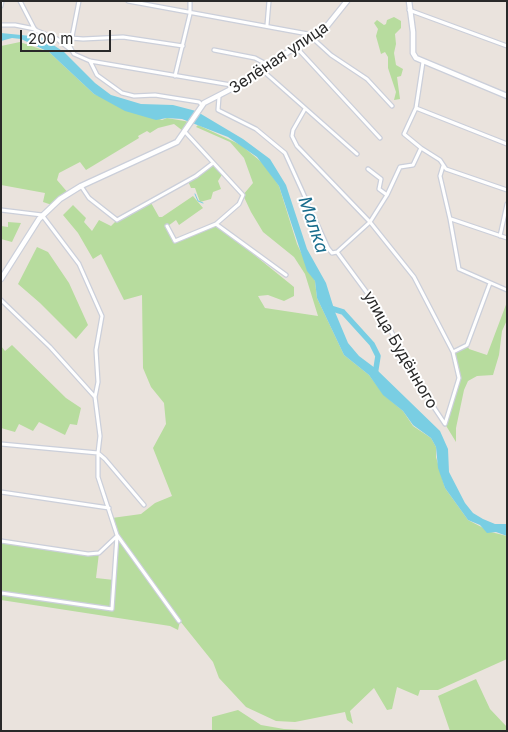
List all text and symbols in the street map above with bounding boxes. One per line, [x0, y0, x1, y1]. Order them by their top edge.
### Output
street label: Зелёная улица [226, 18, 332, 98]
scale bar [22, 20, 114, 52]
text: 200 m [28, 29, 73, 48]
water label: Малка [293, 194, 333, 256]
street label: улица Будённого [358, 288, 442, 412]

